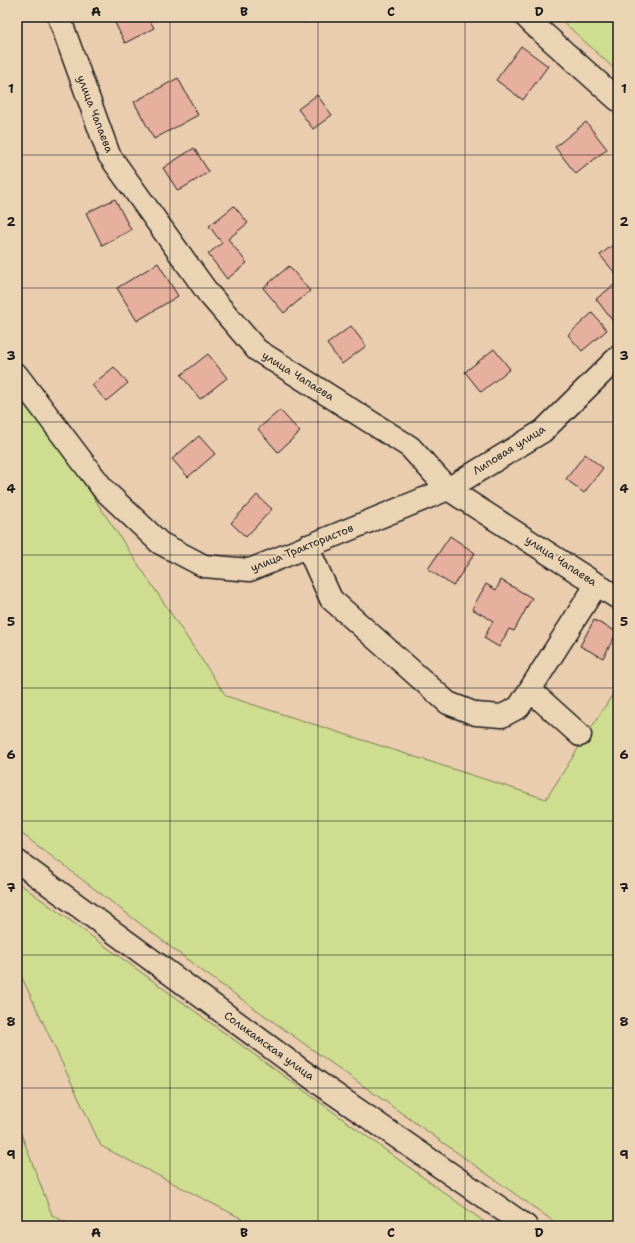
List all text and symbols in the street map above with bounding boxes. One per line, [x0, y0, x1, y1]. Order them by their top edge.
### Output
text: A [91, 3, 101, 20]
text: B [240, 3, 248, 20]
text: C [387, 3, 395, 20]
text: D [534, 3, 544, 20]
street label: улица Чапаева [73, 73, 117, 155]
text: 1 [8, 80, 14, 97]
text: 1 [621, 80, 627, 97]
text: 2 [6, 213, 16, 230]
text: 2 [619, 213, 629, 230]
text: 3 [6, 347, 16, 364]
text: 3 [619, 347, 629, 364]
street label: улица Чапаева [259, 348, 337, 404]
street label: Липовая улица [470, 422, 548, 478]
text: 4 [6, 480, 16, 497]
text: 4 [619, 480, 629, 497]
street label: улица Трактористов [248, 520, 356, 576]
street label: улица Чапаева [522, 532, 600, 590]
text: 5 [7, 613, 15, 630]
text: 5 [620, 613, 628, 630]
text: 6 [6, 746, 16, 763]
text: 6 [619, 746, 629, 763]
text: 7 [6, 879, 16, 896]
text: 7 [619, 879, 629, 896]
street label: Соликамская улица [221, 1008, 317, 1084]
text: 8 [6, 1013, 16, 1030]
text: 8 [619, 1013, 629, 1030]
text: 9 [6, 1146, 16, 1163]
text: 9 [619, 1146, 629, 1163]
text: A [91, 1224, 101, 1241]
text: B [240, 1224, 248, 1241]
text: C [387, 1224, 395, 1241]
text: D [534, 1224, 544, 1241]

